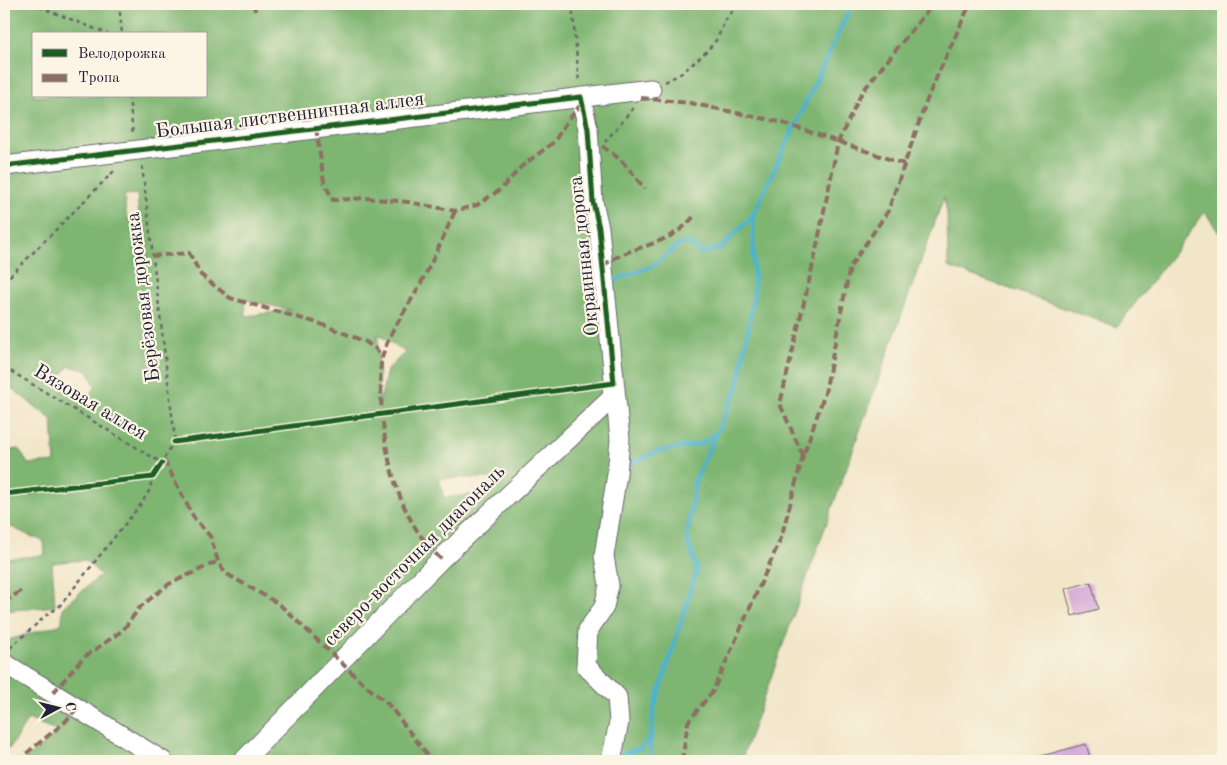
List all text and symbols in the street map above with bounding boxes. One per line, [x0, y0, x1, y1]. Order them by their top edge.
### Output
legend [32, 32, 208, 98]
text: Велодорожка [78, 47, 166, 62]
text: Тропа [78, 71, 120, 86]
street label: Большая лиственничная аллея [155, 90, 425, 142]
street label: Окраинная дорога [567, 175, 603, 337]
street label: Берёзовая дорожка [124, 211, 164, 383]
street label: Вязовая аллея [30, 361, 150, 445]
street label: северо-восточная диагональ [321, 462, 509, 650]
north arrow [32, 682, 82, 732]
text: С [62, 701, 77, 712]

